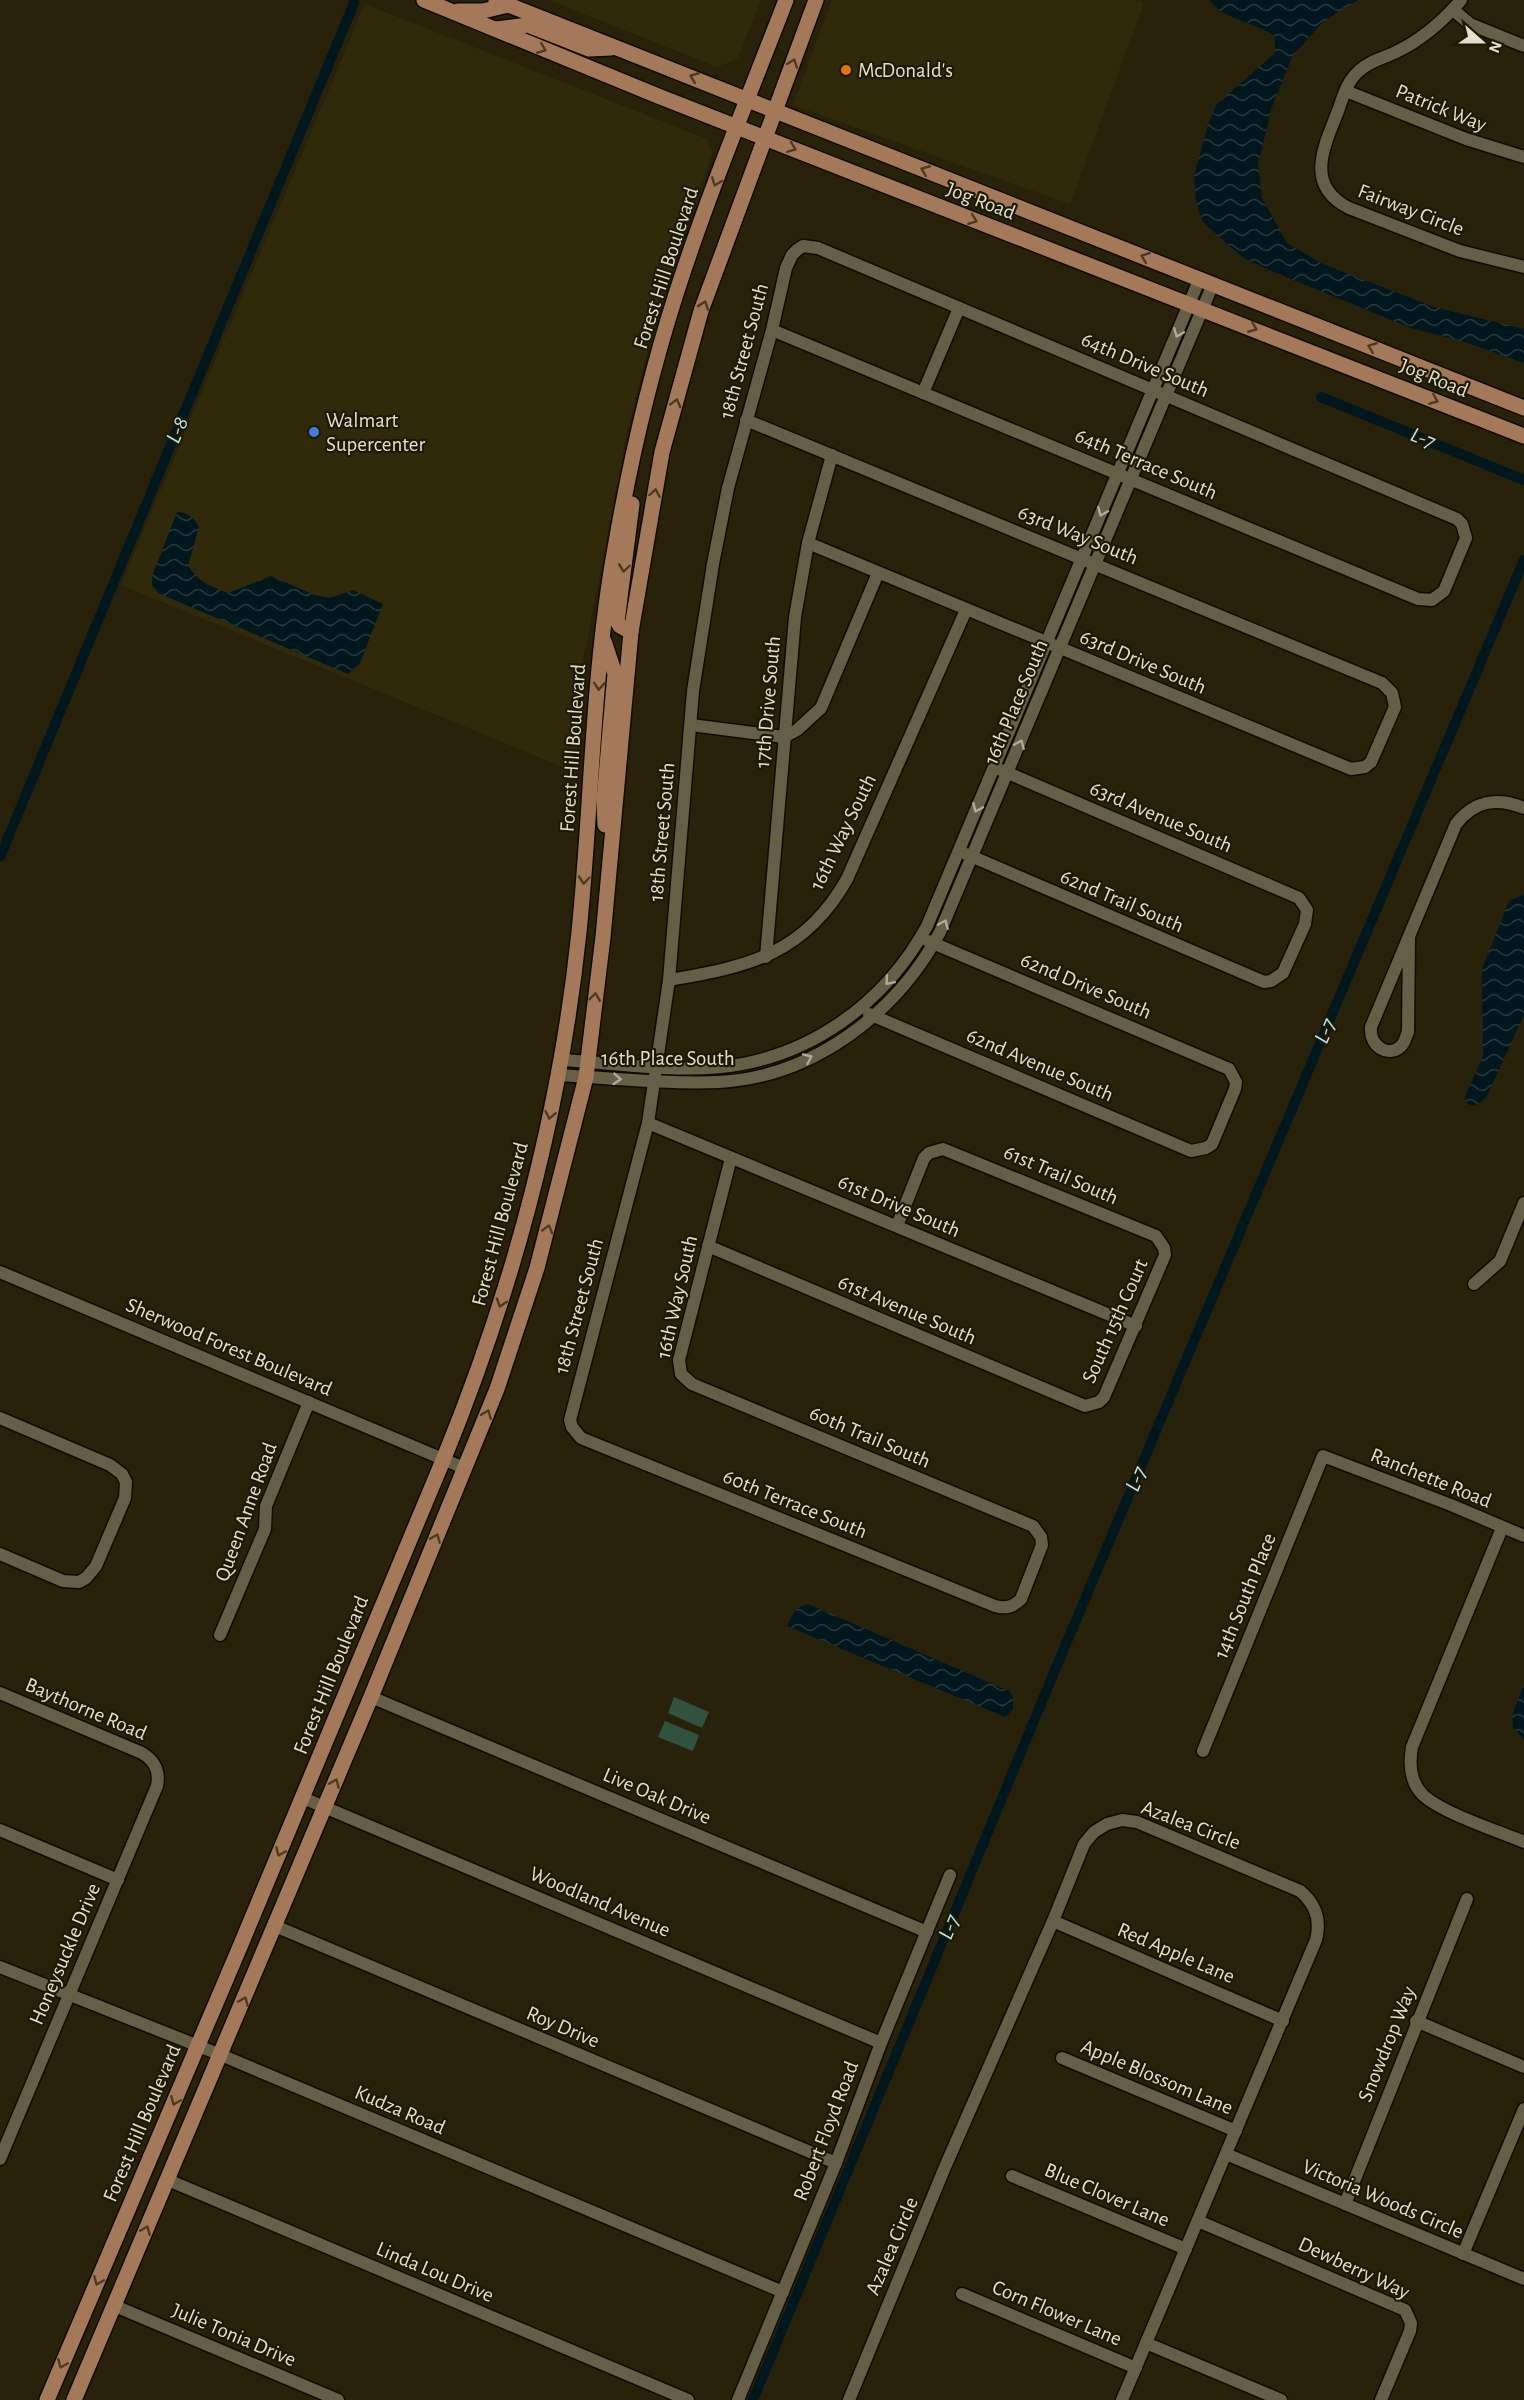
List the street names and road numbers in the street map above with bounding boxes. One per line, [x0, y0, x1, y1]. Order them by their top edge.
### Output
street label: Patrick Way [1393, 80, 1489, 136]
street label: Jog Road [944, 178, 1018, 224]
street label: Fairway Circle [1355, 180, 1467, 240]
street label: Forest Hill Boulevard [630, 184, 702, 351]
street label: 18th Street South [716, 281, 772, 421]
street label: 64th Drive South [1078, 329, 1212, 401]
street label: Jog Road [1397, 355, 1471, 401]
street label: 64th Terrace South [1072, 425, 1220, 503]
street label: 63rd Way South [1015, 501, 1141, 569]
street label: 63rd Drive South [1077, 626, 1209, 698]
street label: 17th Drive South [752, 635, 784, 769]
street label: 16th Place South [980, 637, 1052, 767]
street label: Forest Hill Boulevard [557, 663, 589, 833]
street label: 18th Street South [645, 762, 679, 902]
street label: 16th Way South [806, 771, 880, 893]
street label: 63rd Avenue South [1087, 778, 1235, 856]
street label: 62nd Trail South [1057, 866, 1187, 936]
street label: 62nd Drive South [1018, 949, 1154, 1023]
street label: 62nd Avenue South [963, 1025, 1117, 1105]
street label: 16th Place South [601, 1048, 735, 1069]
street label: Forest Hill Boulevard [468, 1140, 532, 1308]
street label: 61st Trail South [1001, 1141, 1121, 1209]
street label: 61st Drive South [835, 1171, 963, 1241]
street label: 16th Way South [653, 1233, 701, 1361]
street label: 18th Street South [551, 1236, 607, 1376]
street label: South 15th Court [1078, 1255, 1152, 1386]
street label: 61st Avenue South [835, 1271, 979, 1349]
street label: Sherwood Forest Boulevard [123, 1294, 335, 1400]
street label: 60th Trail South [806, 1402, 934, 1472]
street label: Queen Anne Road [211, 1440, 281, 1584]
street label: Ranchette Road [1368, 1444, 1495, 1512]
street label: 60th Terrace South [720, 1466, 870, 1542]
street label: 14th South Place [1210, 1530, 1280, 1662]
street label: Forest Hill Boulevard [290, 1593, 372, 1757]
street label: Baythorne Road [22, 1674, 150, 1744]
street label: Live Oak Drive [600, 1764, 714, 1828]
street label: Azalea Circle [1139, 1797, 1243, 1853]
street label: Woodland Avenue [527, 1863, 673, 1941]
street label: Honeysuckle Drive [26, 1880, 104, 2028]
street label: Red Apple Lane [1114, 1919, 1238, 1987]
street label: Snowdrop Way [1354, 1983, 1420, 2105]
street label: Roy Drive [523, 2002, 603, 2052]
street label: Apple Blossom Lane [1078, 2036, 1236, 2118]
street label: Forest Hill Boulevard [99, 2041, 185, 2205]
street label: Robert Floyd Road [790, 2058, 862, 2204]
street label: Kudza Road [352, 2082, 449, 2139]
street label: Victoria Woods Circle [1299, 2156, 1467, 2242]
street label: Blue Clover Lane [1041, 2159, 1173, 2231]
street label: Azalea Circle [862, 2194, 922, 2298]
street label: Dewberry Way [1295, 2233, 1413, 2303]
street label: Linda Lou Drive [373, 2238, 497, 2306]
street label: Corn Flower Lane [989, 2276, 1125, 2350]
street label: Julie Tonia Drive [169, 2300, 299, 2370]

